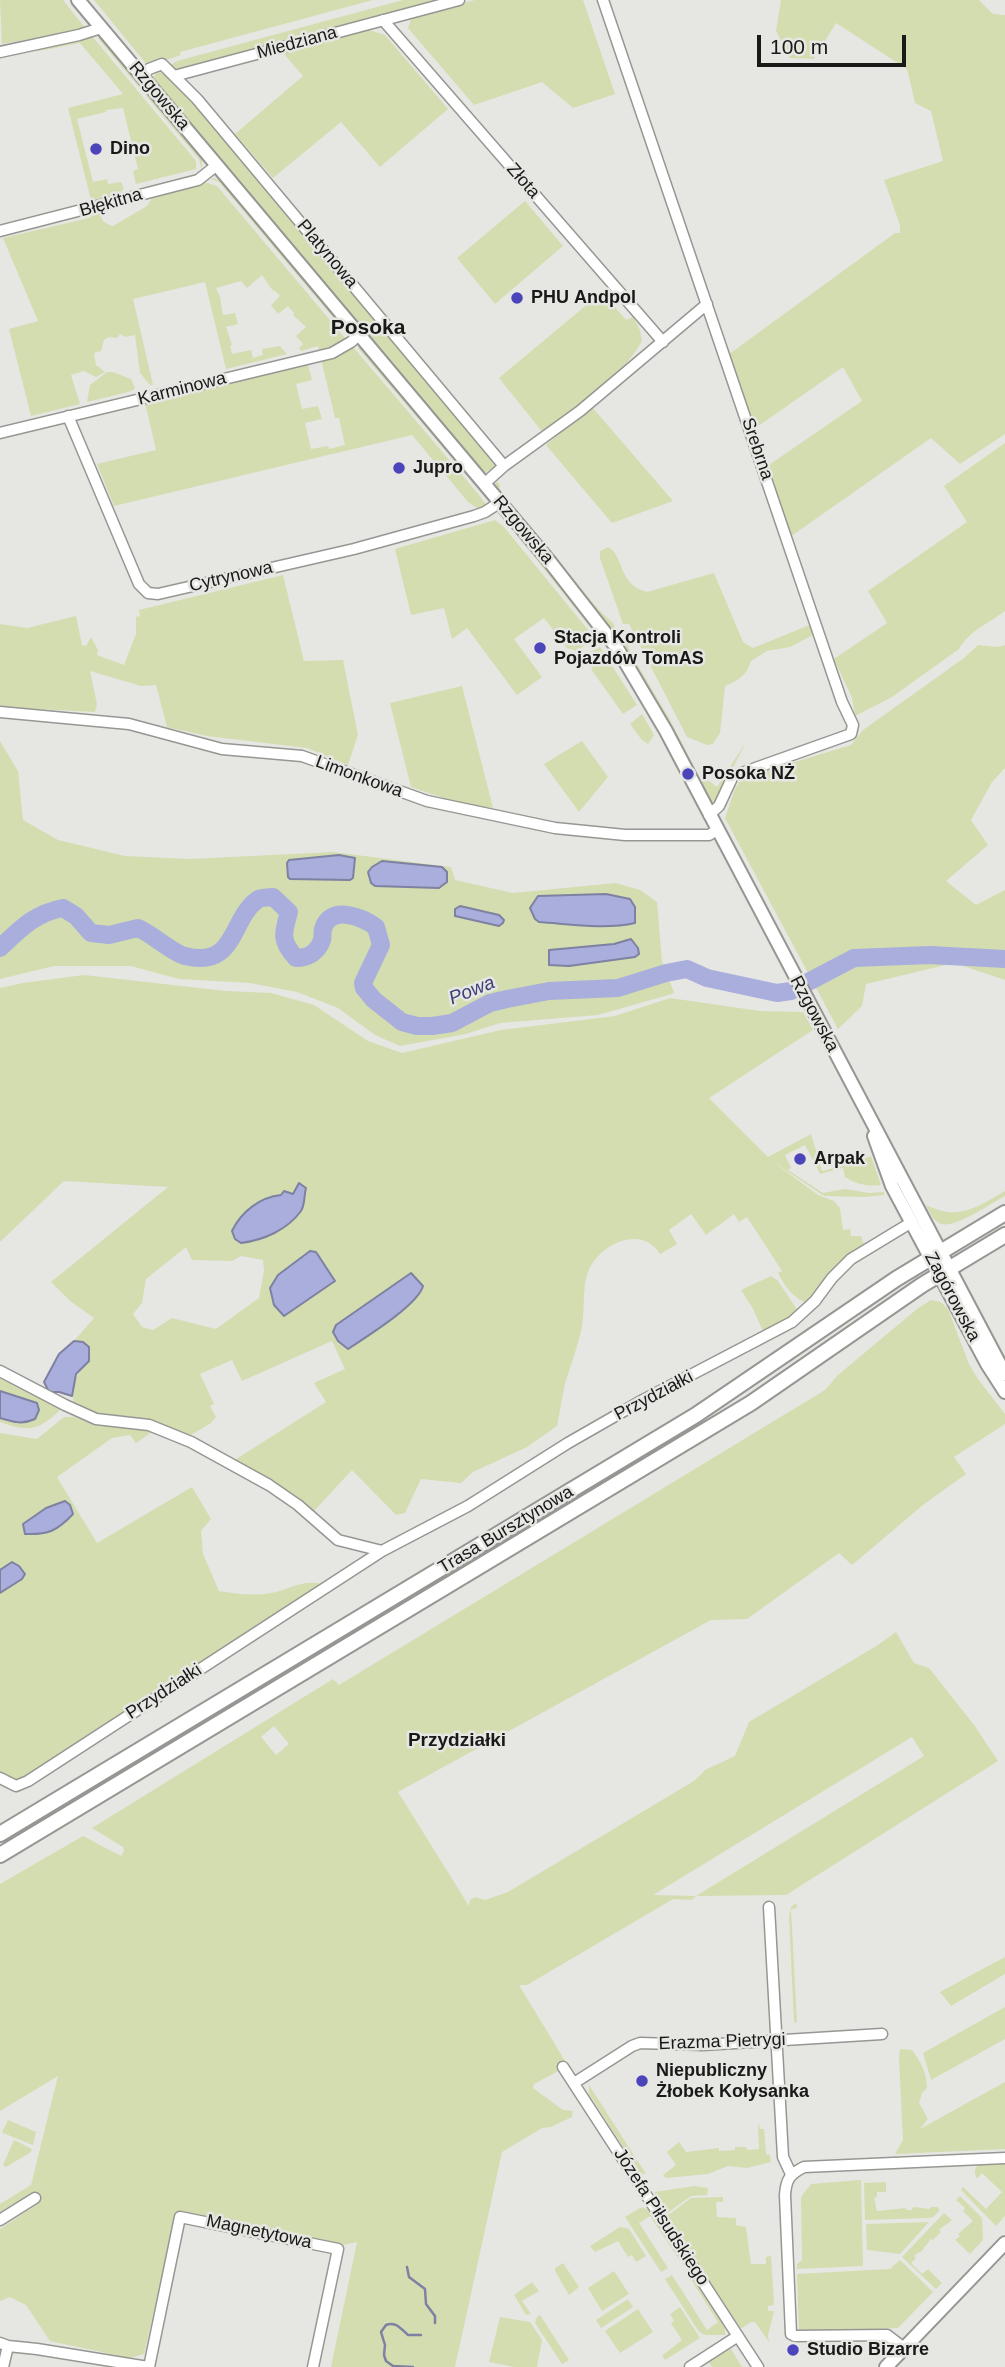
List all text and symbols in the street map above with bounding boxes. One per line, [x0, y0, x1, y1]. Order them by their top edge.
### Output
scale bar [760, 21, 909, 65]
street label: Miedziana [255, 22, 339, 64]
text: 100 m [770, 35, 828, 58]
street label: Rzgowska [124, 57, 194, 135]
place label: Dino [110, 138, 150, 160]
marker: Dino [88, 141, 104, 157]
street label: Złota [502, 159, 544, 203]
street label: Błękitna [77, 184, 145, 222]
street label: Platynowa [292, 215, 362, 293]
place label: PHU Andpol [531, 287, 636, 309]
marker: PHU Andpol [509, 290, 525, 306]
district label: Posoka [331, 315, 405, 341]
street label: Karminowa [136, 368, 228, 410]
street label: Srebrna [736, 415, 778, 483]
place label: Jupro [413, 457, 463, 479]
marker: Jupro [391, 460, 407, 476]
street label: Rzgowska [488, 491, 558, 569]
street label: Cytrynowa [187, 557, 275, 597]
place label: Stacja Kontroli Pojazdów TomAS [554, 627, 704, 670]
marker: Stacja Kontroli Pojazdów TomAS [532, 640, 548, 656]
street label: Limonkowa [313, 751, 405, 803]
place label: Posoka NŻ [702, 763, 795, 785]
marker: Posoka NŻ [680, 766, 696, 782]
water label: Powa [446, 972, 498, 1010]
street label: Rzgowska [785, 972, 843, 1056]
place label: Arpak [814, 1148, 865, 1170]
marker: Arpak [792, 1151, 808, 1167]
street label: Zagórowska [919, 1249, 985, 1345]
street label: Przydziałki [611, 1366, 697, 1426]
street label: Trasa Bursztynowa [435, 1481, 577, 1579]
street label: Przydziałki [122, 1660, 206, 1724]
district label: Przydziałki [408, 1730, 506, 1752]
street label: Erazma Pietrygi [658, 2029, 786, 2055]
place label: Niepubliczny Żłobek Kołysanka [656, 2060, 809, 2102]
marker: Niepubliczny Żłobek Kołysanka [634, 2073, 650, 2089]
street label: Józefa Piłsudskiego [609, 2144, 713, 2290]
street label: Magnetytowa [204, 2210, 314, 2254]
place label: Studio Bizarre [807, 2339, 929, 2361]
marker: Studio Bizarre [785, 2342, 801, 2358]

